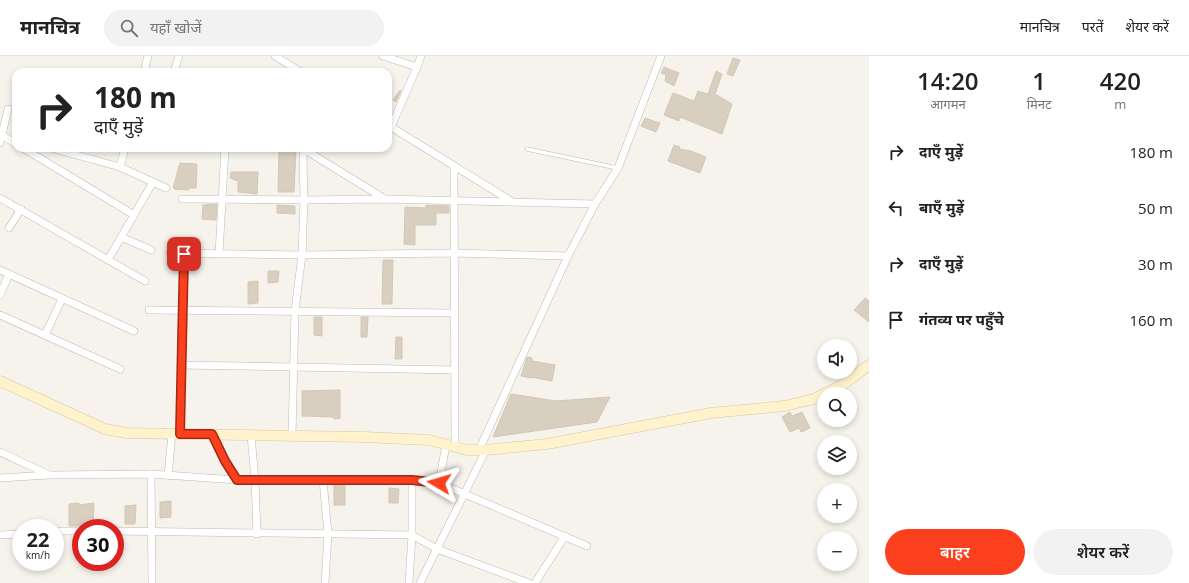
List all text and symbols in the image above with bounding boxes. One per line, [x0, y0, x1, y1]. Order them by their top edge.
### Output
search box [104, 10, 384, 46]
text: मानचित्र [20, 14, 80, 40]
icon: search [118, 17, 140, 39]
text: यहाँ खोजें [150, 17, 202, 37]
text: मानचित्र [1020, 17, 1060, 36]
text: परतें [1082, 17, 1104, 36]
text: शेयर करें [1126, 17, 1169, 36]
text: 14:20 [917, 64, 979, 97]
text: 1 [1032, 64, 1046, 97]
text: 420 [1100, 64, 1141, 97]
text: 180 m [94, 78, 177, 116]
icon: right [28, 84, 80, 136]
text: आगमन [930, 95, 966, 113]
text: मिनट [1027, 95, 1052, 113]
text: m [1114, 95, 1126, 113]
text: दाएँ मुड़ें [94, 114, 143, 138]
icon: right [885, 141, 907, 163]
text: दाएँ मुड़ें [919, 141, 963, 161]
text: 180 m [1129, 142, 1173, 162]
icon: left [885, 197, 907, 219]
text: बाएँ मुड़ें [919, 197, 964, 217]
text: 50 m [1138, 198, 1173, 218]
pin [167, 237, 201, 271]
icon: arrive [173, 243, 195, 265]
icon: right [885, 253, 907, 275]
text: दाएँ मुड़ें [919, 253, 963, 273]
text: 30 m [1138, 254, 1173, 274]
icon: arrive [885, 309, 907, 331]
text: गंतव्य पर पहुँचे [919, 309, 1004, 329]
text: 160 m [1129, 310, 1173, 330]
map controls [817, 339, 857, 571]
button: sound [817, 339, 857, 379]
button: search [817, 387, 857, 427]
button: layers [817, 435, 857, 475]
position arrow [418, 462, 460, 504]
button: + [817, 483, 857, 523]
speed limit sign: 30 [72, 519, 124, 571]
text: 22 [27, 526, 49, 553]
button: बाहर [885, 529, 1025, 575]
button: शेयर करें [1033, 529, 1173, 575]
button: − [817, 531, 857, 571]
text: km/h [26, 548, 50, 562]

